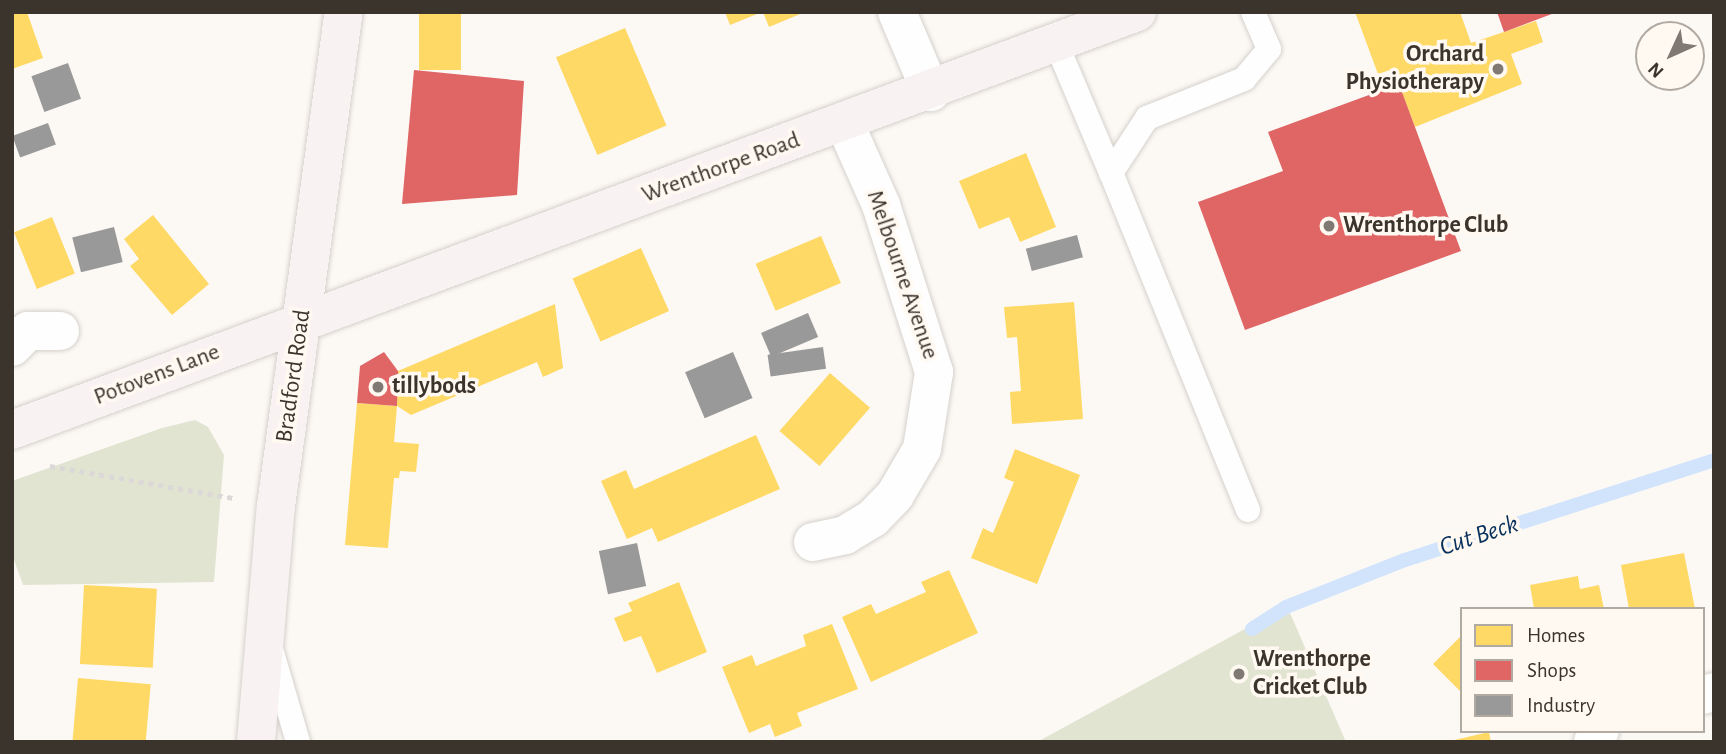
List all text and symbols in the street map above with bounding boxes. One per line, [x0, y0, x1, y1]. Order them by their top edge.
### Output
north arrow [1635, 21, 1705, 91]
place label: Orchard Physiotherapy [1345, 41, 1484, 97]
text: N [1645, 58, 1668, 81]
marker: Orchard Physiotherapy [1490, 61, 1506, 77]
street label: Wrenthorpe Road [638, 126, 804, 210]
street label: Melbourne Avenue [860, 187, 944, 363]
place label: Wrenthorpe Club [1343, 212, 1508, 240]
marker: Wrenthorpe Club [1321, 218, 1337, 234]
street label: Bradford Road [270, 308, 318, 444]
street label: Potovens Lane [90, 338, 224, 412]
place label: tillybods [392, 373, 476, 401]
marker: tillybods [370, 379, 386, 395]
water label: Cut Beck [1436, 509, 1522, 563]
legend [1460, 607, 1705, 733]
text: Homes [1527, 625, 1585, 646]
place label: Wrenthorpe Cricket Club [1253, 646, 1371, 702]
text: Shops [1527, 660, 1576, 681]
marker: Wrenthorpe Cricket Club [1231, 666, 1247, 682]
text: Industry [1527, 695, 1595, 716]

